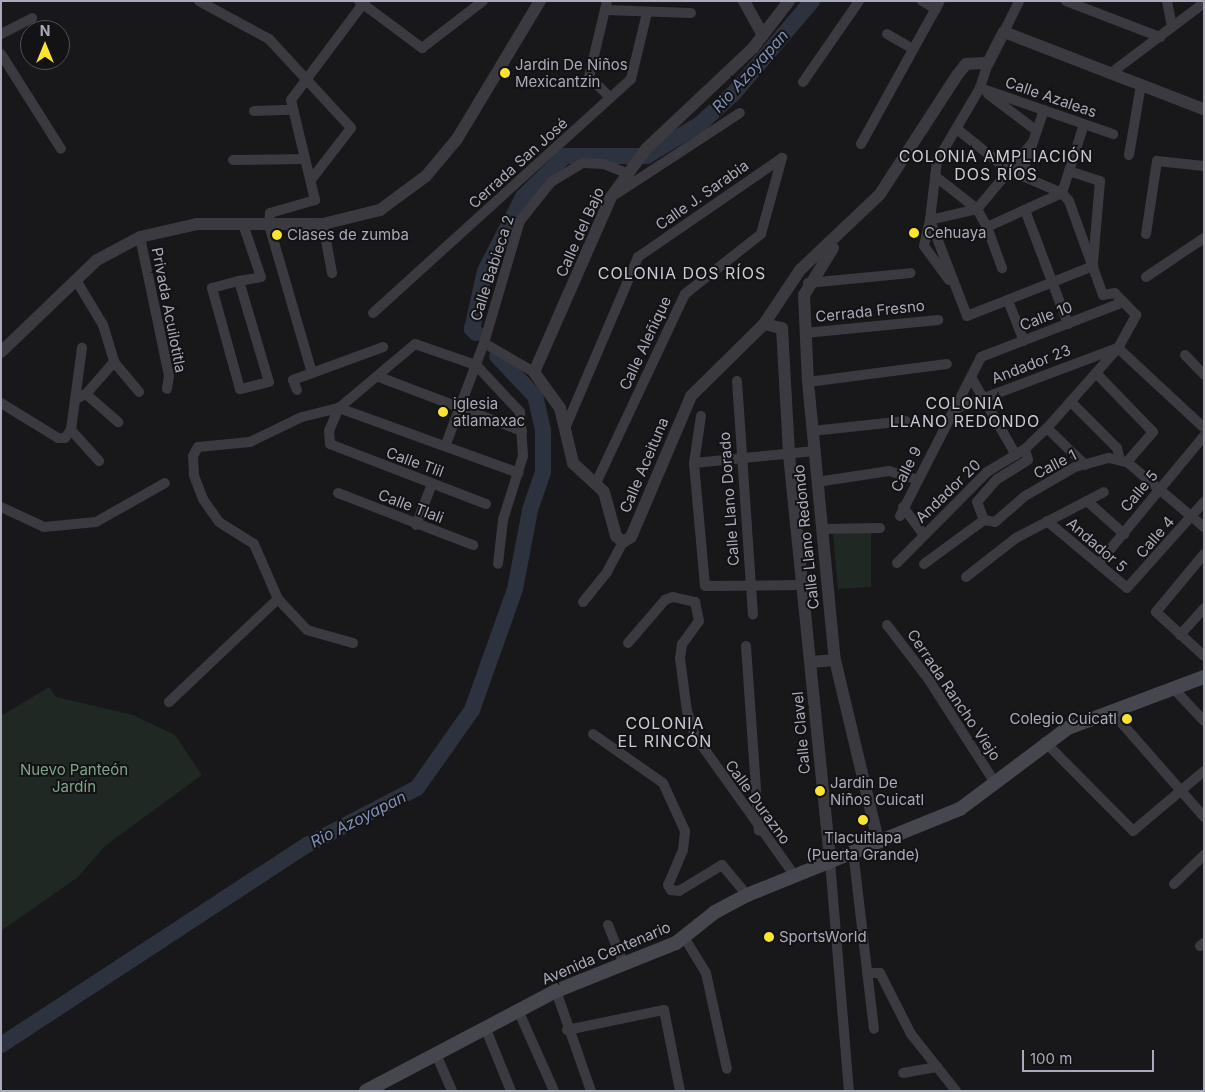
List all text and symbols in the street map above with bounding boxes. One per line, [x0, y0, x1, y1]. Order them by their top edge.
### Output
north arrow [20, 20, 70, 70]
text: N [40, 22, 50, 39]
water label: Rio Azoyapan [708, 26, 792, 116]
place label: Jardin De Niños Mexicantzin [515, 55, 628, 90]
marker: Jardin De Niños Mexicantzin [499, 67, 511, 79]
street label: Calle Azaleas [1003, 73, 1099, 121]
street label: Cerrada San José [465, 114, 571, 212]
district label: COLONIA AMPLIACIÓN DOS RÍOS [897, 146, 1095, 184]
street label: Calle J. Sarabia [652, 156, 752, 234]
street label: Calle del Bajo [552, 184, 608, 280]
street label: Calle Babieca 2 [466, 213, 518, 323]
place label: Cehuaya [924, 224, 986, 242]
place label: Clases de zumba [287, 226, 409, 244]
marker: Cehuaya [908, 227, 920, 239]
marker: Clases de zumba [271, 229, 283, 241]
street label: Privada Acuilotitla [148, 246, 190, 374]
district label: COLONIA DOS RÍOS [596, 263, 768, 283]
street label: Calle Aleñique [615, 293, 675, 393]
street label: Cerrada Fresno [814, 296, 926, 326]
street label: Calle 10 [1017, 298, 1075, 334]
street label: Andador 23 [989, 341, 1073, 387]
district label: COLONIA LLANO REDONDO [888, 393, 1042, 431]
place label: iglesia atlamaxac [453, 394, 525, 429]
marker: iglesia atlamaxac [437, 406, 449, 418]
street label: Calle Aceituna [616, 415, 672, 515]
street label: Calle Llano Dorado [715, 431, 743, 567]
street label: Calle Tlil [384, 443, 446, 481]
street label: Calle 9 [887, 443, 925, 495]
street label: Calle 1 [1031, 446, 1079, 482]
street label: Andador 20 [912, 456, 984, 526]
street label: Calle Llano Redondo [789, 464, 823, 610]
street label: Calle 5 [1116, 467, 1162, 515]
street label: Calle Tlali [376, 485, 446, 527]
street label: Calle 4 [1132, 512, 1178, 562]
street label: Andador 5 [1063, 514, 1131, 576]
street label: Cerrada Rancho Viejo [903, 626, 1005, 764]
street label: Calle Clavel [788, 691, 814, 775]
place label: Colegio Cuicatl [1009, 710, 1117, 728]
district label: COLONIA EL RINCÓN [616, 713, 714, 751]
marker: Colegio Cuicatl [1121, 713, 1133, 725]
street label: Calle Durazno [721, 756, 795, 848]
park label: Nuevo Panteón Jardín [20, 760, 128, 795]
place label: Jardin De Niños Cuicatl [830, 773, 924, 808]
marker: Jardin De Niños Cuicatl [814, 785, 826, 797]
water label: Rio Azoyapan [307, 787, 409, 851]
marker: Tlacuitlapa (Puerta Grande) [857, 814, 869, 826]
place label: Tlacuitlapa (Puerta Grande) [806, 828, 920, 863]
street label: Avenida Centenario [539, 918, 673, 988]
place label: SportsWorld [779, 928, 867, 946]
marker: SportsWorld [763, 931, 775, 943]
scale bar [1025, 1040, 1158, 1072]
text: 100 m [1030, 1049, 1072, 1068]

